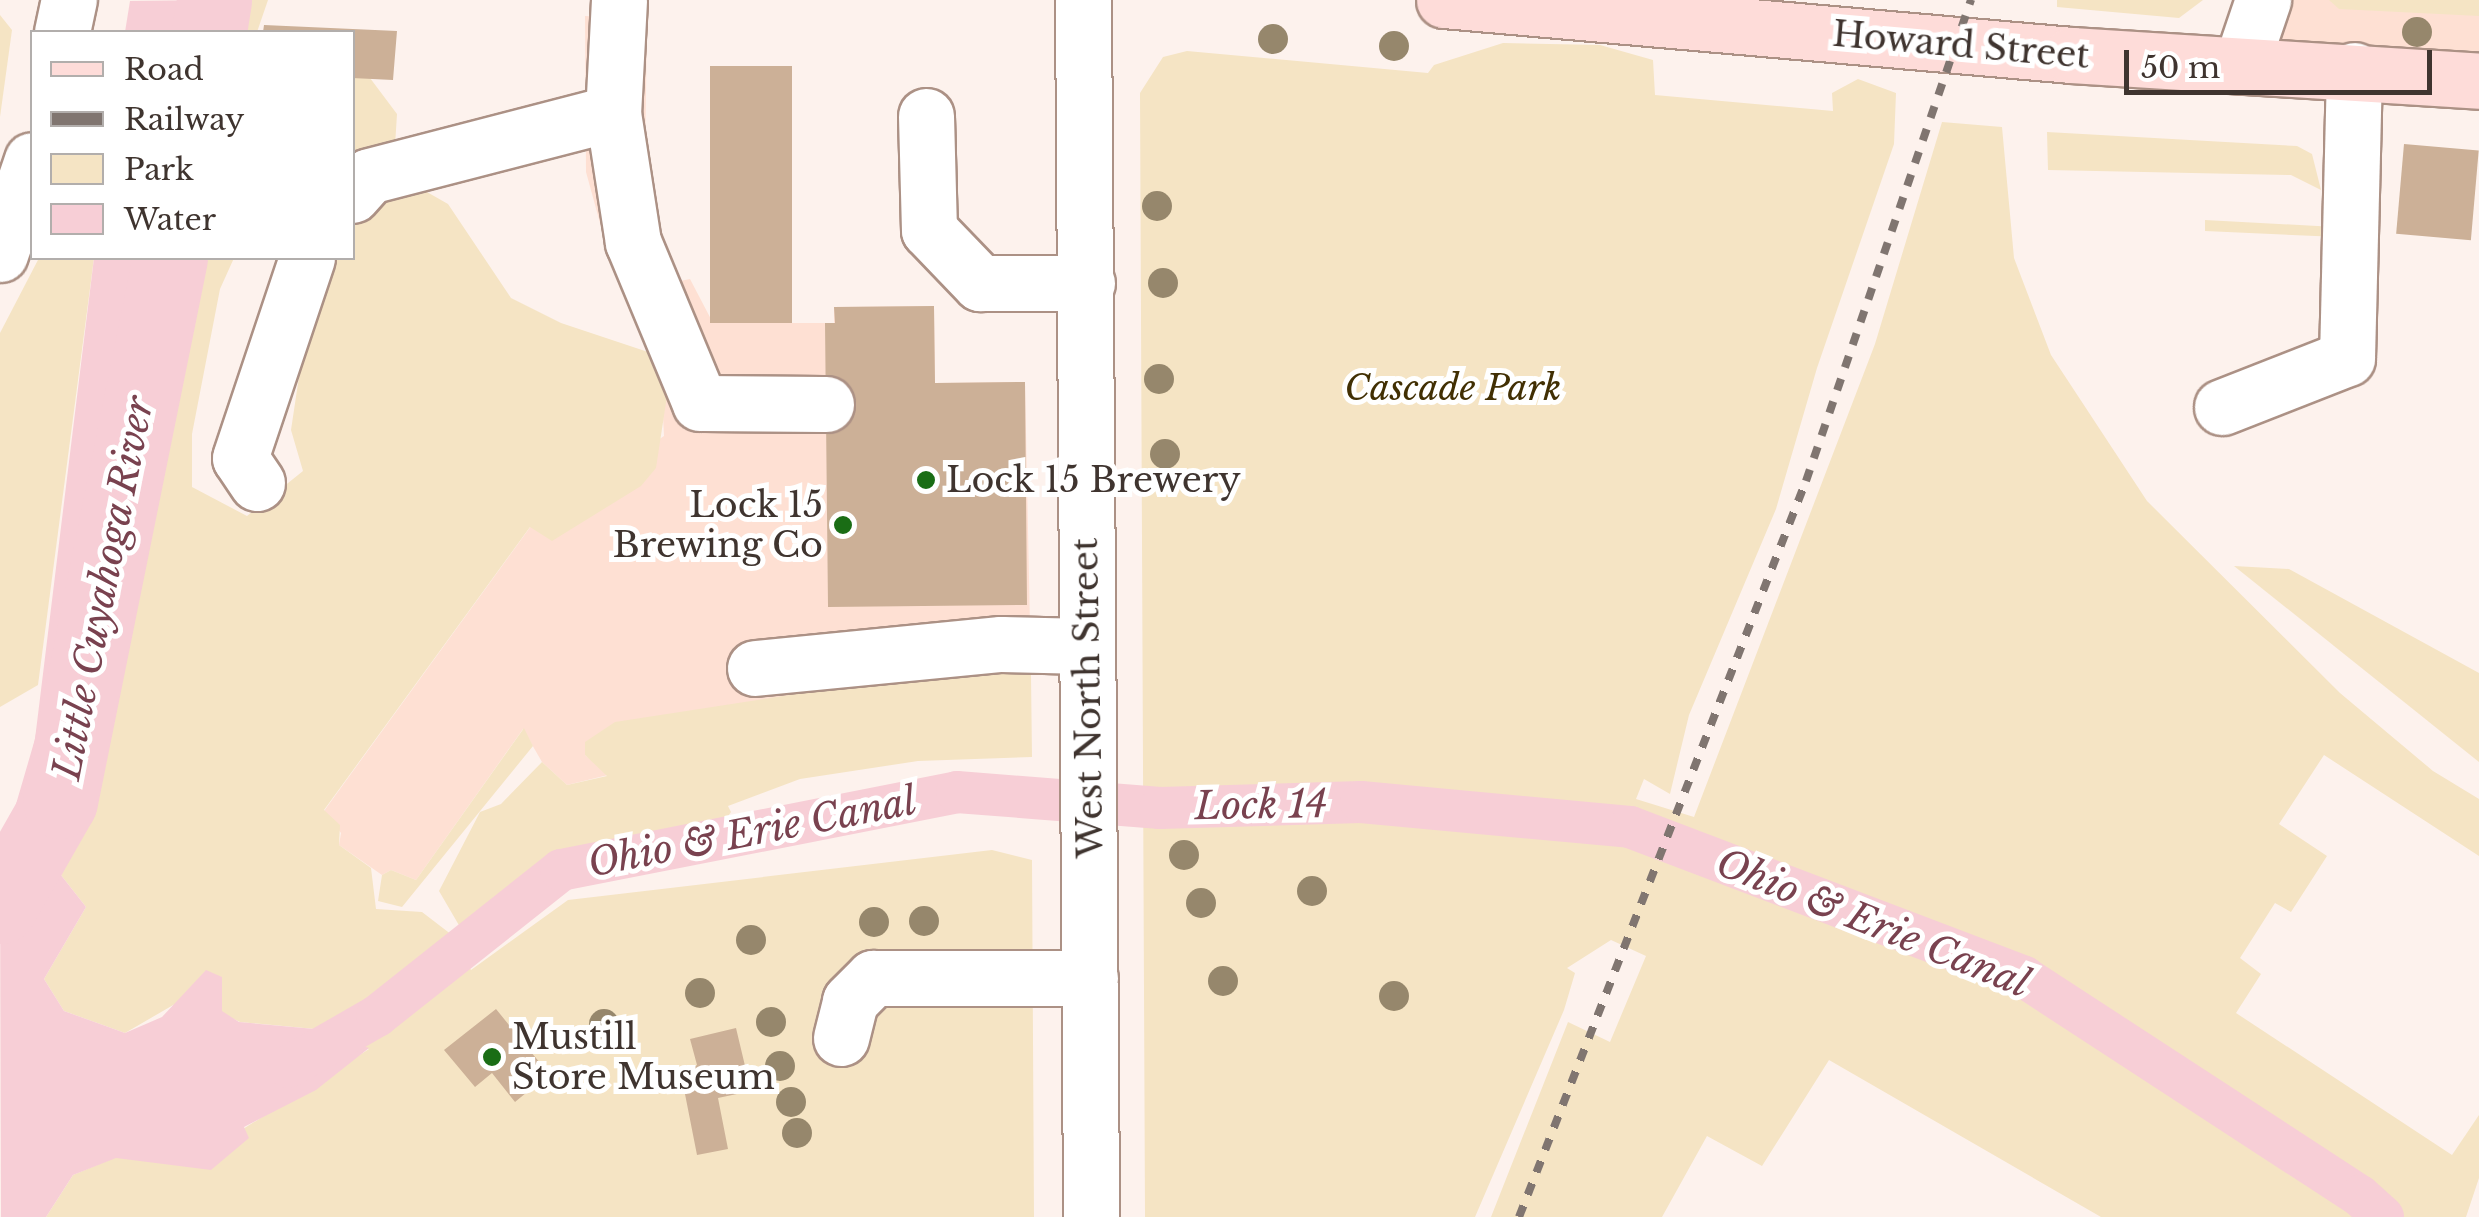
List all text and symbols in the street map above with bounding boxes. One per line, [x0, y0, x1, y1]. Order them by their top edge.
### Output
street label: Howard Street [1831, 13, 2091, 77]
legend [30, 30, 355, 260]
scale bar [2129, 30, 2436, 92]
text: 50 m [2141, 49, 2220, 86]
text: Road [124, 51, 204, 88]
text: Railway [124, 101, 244, 138]
text: Park [124, 151, 194, 188]
text: Water [124, 201, 216, 238]
park label: Cascade Park [1344, 367, 1562, 409]
water label: Little Cuyahoga River [43, 392, 163, 784]
place label: Lock 15 Brewery [946, 459, 1241, 501]
marker: Lock 15 Brewery [915, 469, 937, 491]
place label: Lock 15 Brewing Co [612, 484, 823, 566]
marker: Lock 15 Brewing Co [832, 514, 854, 536]
street label: West North Street [1064, 537, 1112, 859]
water label: Ohio & Erie Canal [584, 778, 920, 886]
water label: Lock 14 [1194, 781, 1328, 829]
water label: Ohio & Erie Canal [1710, 839, 2036, 1007]
place label: Mustill Store Museum [512, 1016, 775, 1098]
marker: Mustill Store Museum [481, 1046, 503, 1068]

